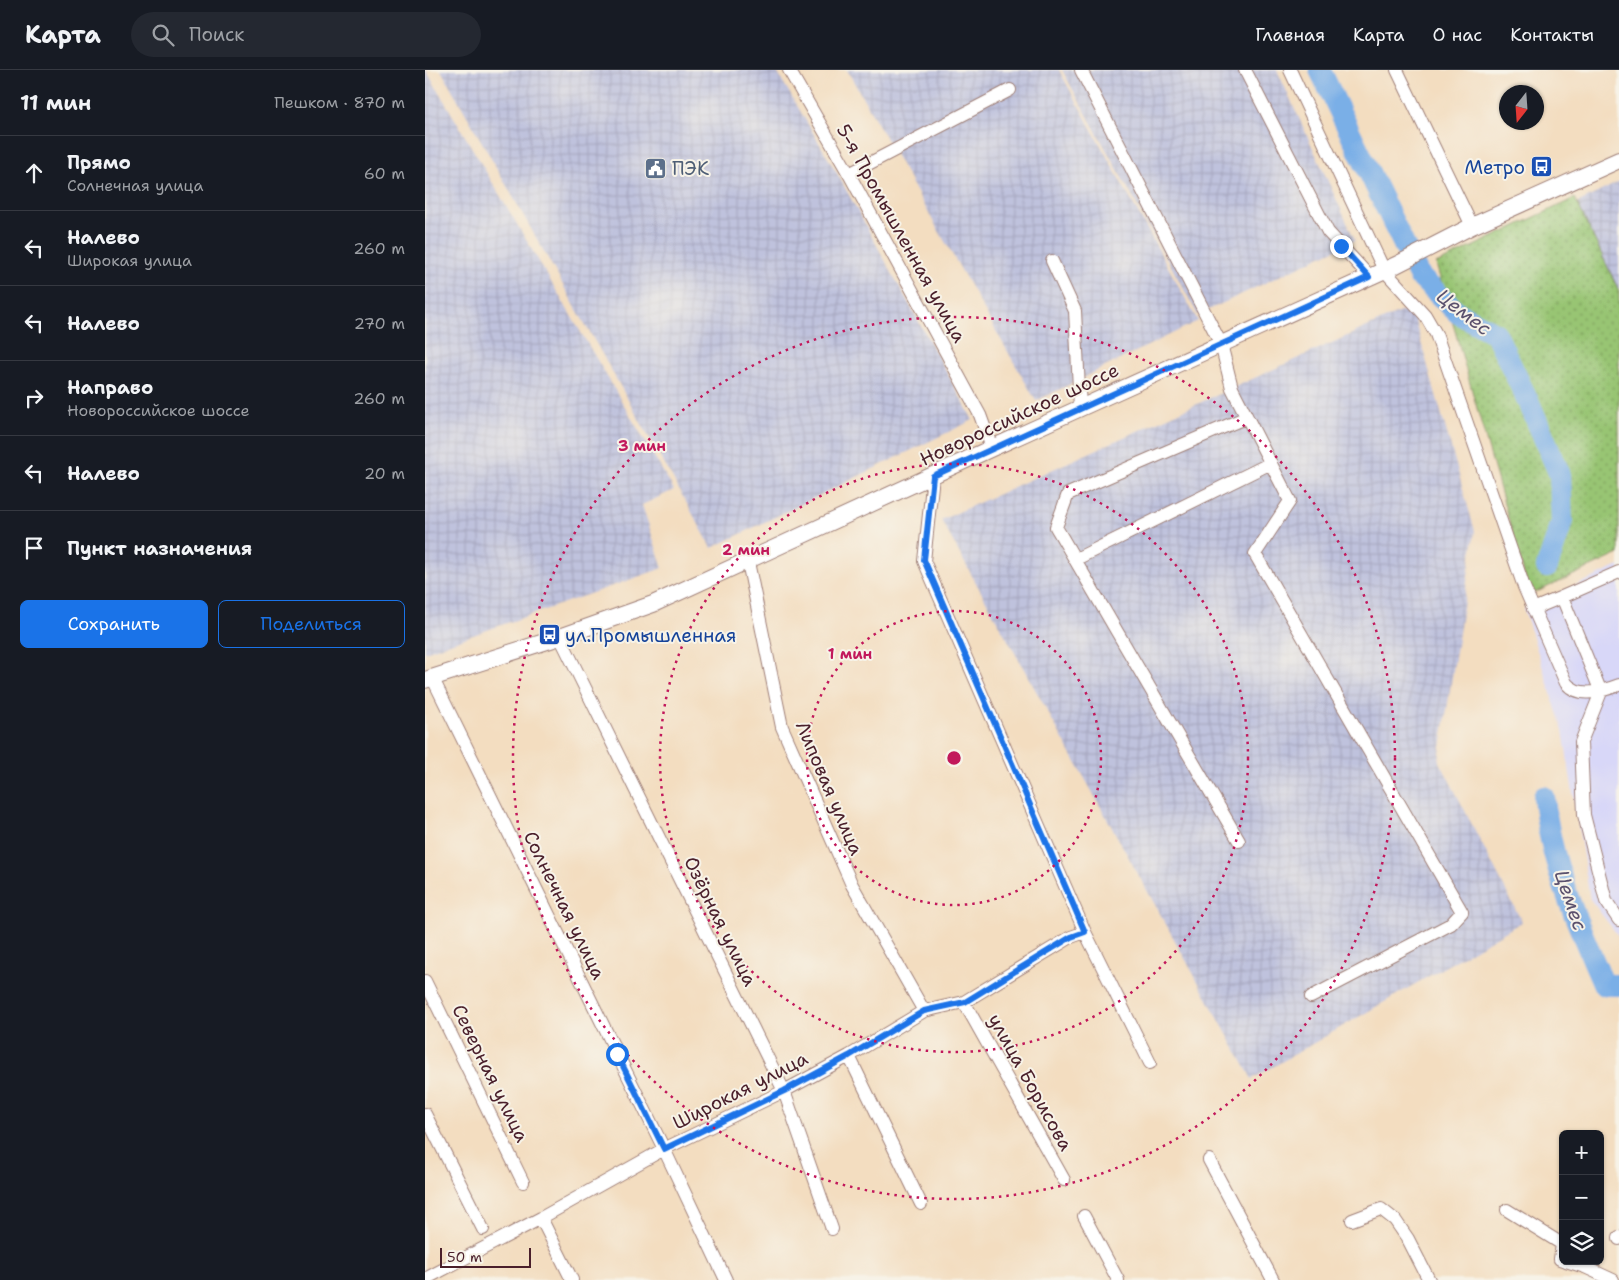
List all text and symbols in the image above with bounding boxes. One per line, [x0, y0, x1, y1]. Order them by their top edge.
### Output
search box [131, 12, 481, 57]
text: Карта [25, 19, 101, 51]
icon: search [149, 21, 177, 49]
text: Поиск [189, 22, 244, 47]
text: Главная [1255, 23, 1325, 47]
text: Карта [1353, 23, 1405, 47]
text: О нас [1433, 23, 1482, 47]
text: Контакты [1510, 23, 1594, 47]
north arrow [1499, 85, 1544, 130]
text: 11 мин [20, 89, 91, 117]
text: Пешком · 870 m [274, 92, 405, 113]
street label: 5-я Промышленная улица [831, 120, 972, 347]
text: Прямо [67, 150, 131, 175]
place label: Метро [1464, 155, 1525, 180]
bus stop icon: Метро [1529, 155, 1553, 179]
public building icon: ПЭК [644, 156, 668, 180]
place label: ПЭК [672, 156, 709, 181]
icon: ahead [20, 159, 48, 187]
text: 60 m [364, 163, 405, 184]
text: Солнечная улица [67, 175, 203, 196]
text: Налево [67, 225, 140, 250]
icon: left [20, 234, 48, 262]
route end [1330, 235, 1353, 258]
text: 260 m [353, 238, 405, 259]
text: Широкая улица [67, 250, 192, 271]
water label: Цемес [1431, 283, 1497, 341]
icon: left [20, 309, 48, 337]
text: Налево [67, 311, 140, 336]
text: 270 m [354, 313, 405, 334]
street label: Новороссийское шоссе [916, 357, 1123, 472]
text: Направо [67, 375, 153, 400]
icon: right [20, 384, 48, 412]
text: 260 m [353, 388, 405, 409]
text: Новороссийское шоссе [67, 400, 250, 421]
text: 3 мин [618, 436, 666, 456]
icon: left [20, 459, 48, 487]
text: Налево [67, 461, 140, 486]
text: 20 m [364, 463, 405, 484]
icon: arrive [20, 534, 48, 562]
text: Пункт назначения [67, 536, 252, 561]
text: 2 мин [722, 540, 770, 560]
button: Сохранить [20, 600, 208, 648]
button: Поделиться [218, 600, 405, 648]
bus stop icon: ул.Промышленная [537, 623, 561, 647]
place label: ул.Промышленная [565, 623, 736, 648]
text: 1 мин [828, 644, 872, 664]
street label: Липовая улица [790, 717, 869, 859]
centre of rings [945, 749, 963, 767]
street label: Солнечная улица [518, 827, 611, 984]
street label: Озёрная улица [678, 852, 763, 990]
water label: Цемес [1549, 866, 1593, 934]
street label: Северная улица [446, 1000, 535, 1146]
street label: улица Борисова [983, 1009, 1079, 1155]
route start [606, 1043, 629, 1066]
street label: Широкая улица [668, 1046, 812, 1135]
map controls [1559, 1130, 1604, 1265]
button: + [1559, 1130, 1604, 1175]
button: − [1559, 1175, 1604, 1220]
button: layers [1559, 1220, 1604, 1265]
scale bar [440, 1245, 531, 1268]
text: 50 m [447, 1248, 482, 1266]

